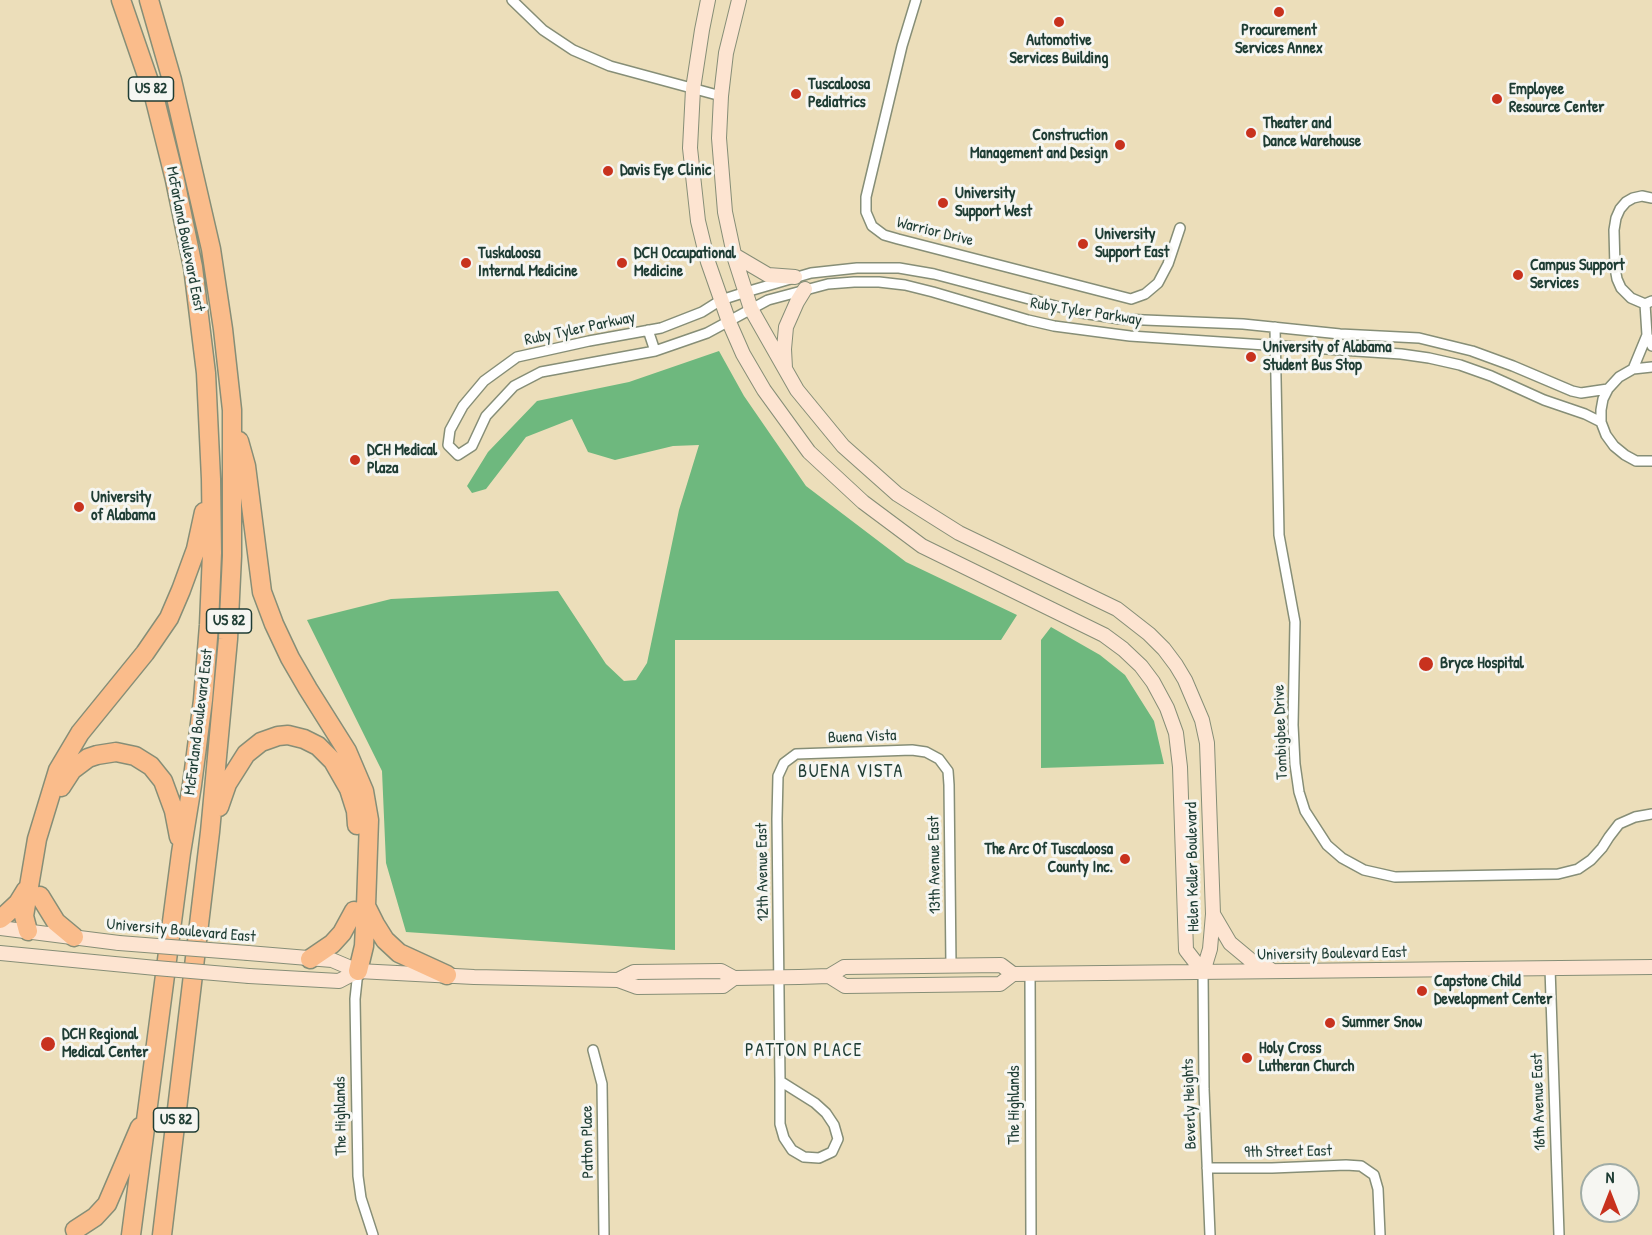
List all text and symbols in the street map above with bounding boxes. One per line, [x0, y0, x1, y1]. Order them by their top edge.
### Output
marker: Procurement Services Annex [1272, 5, 1286, 19]
marker: Automotive Services Building [1052, 15, 1066, 29]
place label: Procurement Services Annex [1235, 21, 1323, 59]
place label: Automotive Services Building [1010, 31, 1108, 69]
place label: Tuscaloosa Pediatrics [808, 75, 870, 113]
road number: US 82 [128, 77, 174, 101]
place label: Employee Resource Center [1509, 80, 1604, 118]
marker: Tuscaloosa Pediatrics [789, 87, 803, 101]
marker: Employee Resource Center [1490, 92, 1504, 106]
place label: Theater and Dance Warehouse [1263, 114, 1361, 152]
place label: Construction Management and Design [970, 126, 1108, 164]
marker: Theater and Dance Warehouse [1244, 126, 1258, 140]
marker: Construction Management and Design [1113, 138, 1127, 152]
place label: Davis Eye Clinic [620, 161, 711, 181]
marker: Davis Eye Clinic [601, 164, 615, 178]
street label: McFarland Boulevard East [162, 165, 208, 313]
place label: University Support West [955, 184, 1032, 222]
marker: University Support West [936, 196, 950, 210]
street label: Warrior Drive [895, 213, 975, 251]
place label: University Support East [1095, 225, 1169, 263]
marker: University Support East [1076, 237, 1090, 251]
place label: Tuskaloosa Internal Medicine [478, 244, 578, 282]
place label: DCH Occupational Medicine [634, 244, 736, 282]
marker: Tuskaloosa Internal Medicine [459, 256, 473, 270]
marker: DCH Occupational Medicine [615, 256, 629, 270]
place label: Campus Support Services [1530, 256, 1625, 294]
marker: Campus Support Services [1511, 268, 1525, 282]
street label: Ruby Tyler Parkway [1029, 294, 1143, 330]
street label: Ruby Tyler Parkway [523, 308, 637, 350]
place label: University of Alabama Student Bus Stop [1263, 338, 1391, 376]
marker: University of Alabama Student Bus Stop [1244, 350, 1258, 364]
place label: DCH Medical Plaza [367, 441, 437, 479]
marker: DCH Medical Plaza [348, 453, 362, 467]
place label: University of Alabama [91, 488, 155, 526]
marker: University of Alabama [72, 500, 86, 514]
road number: US 82 [206, 609, 252, 633]
street label: McFarland Boulevard East [181, 648, 217, 796]
place label: Bryce Hospital [1440, 654, 1524, 674]
marker: Bryce Hospital [1417, 655, 1435, 673]
street label: Tombigbee Drive [1270, 684, 1292, 780]
street label: Buena Vista [827, 726, 897, 748]
district label: BUENA VISTA [798, 761, 904, 783]
street label: Helen Keller Boulevard [1182, 802, 1204, 932]
street label: 13th Avenue East [925, 816, 945, 914]
street label: 12th Avenue East [753, 823, 773, 921]
place label: The Arc Of Tuscaloosa County Inc. [984, 840, 1113, 878]
marker: The Arc Of Tuscaloosa County Inc. [1118, 852, 1132, 866]
street label: University Boulevard East [106, 915, 256, 947]
street label: University Boulevard East [1257, 943, 1407, 965]
place label: Capstone Child Development Center [1434, 972, 1552, 1010]
marker: Capstone Child Development Center [1415, 984, 1429, 998]
place label: Summer Snow [1342, 1013, 1422, 1033]
marker: Summer Snow [1323, 1016, 1337, 1030]
place label: DCH Regional Medical Center [62, 1025, 149, 1063]
marker: DCH Regional Medical Center [39, 1035, 57, 1053]
place label: Holy Cross Lutheran Church [1259, 1039, 1354, 1077]
district label: PATTON PLACE [745, 1040, 863, 1062]
marker: Holy Cross Lutheran Church [1240, 1051, 1254, 1065]
street label: 16th Avenue East [1528, 1053, 1550, 1151]
street label: Beverly Heights [1179, 1058, 1201, 1150]
street label: The Highlands [1005, 1065, 1025, 1145]
street label: The Highlands [331, 1076, 351, 1156]
street label: Patton Place [578, 1105, 598, 1179]
road number: US 82 [154, 1108, 198, 1132]
street label: 9th Street East [1244, 1142, 1332, 1162]
north arrow [1580, 1163, 1640, 1223]
text: N [1606, 1166, 1614, 1188]

